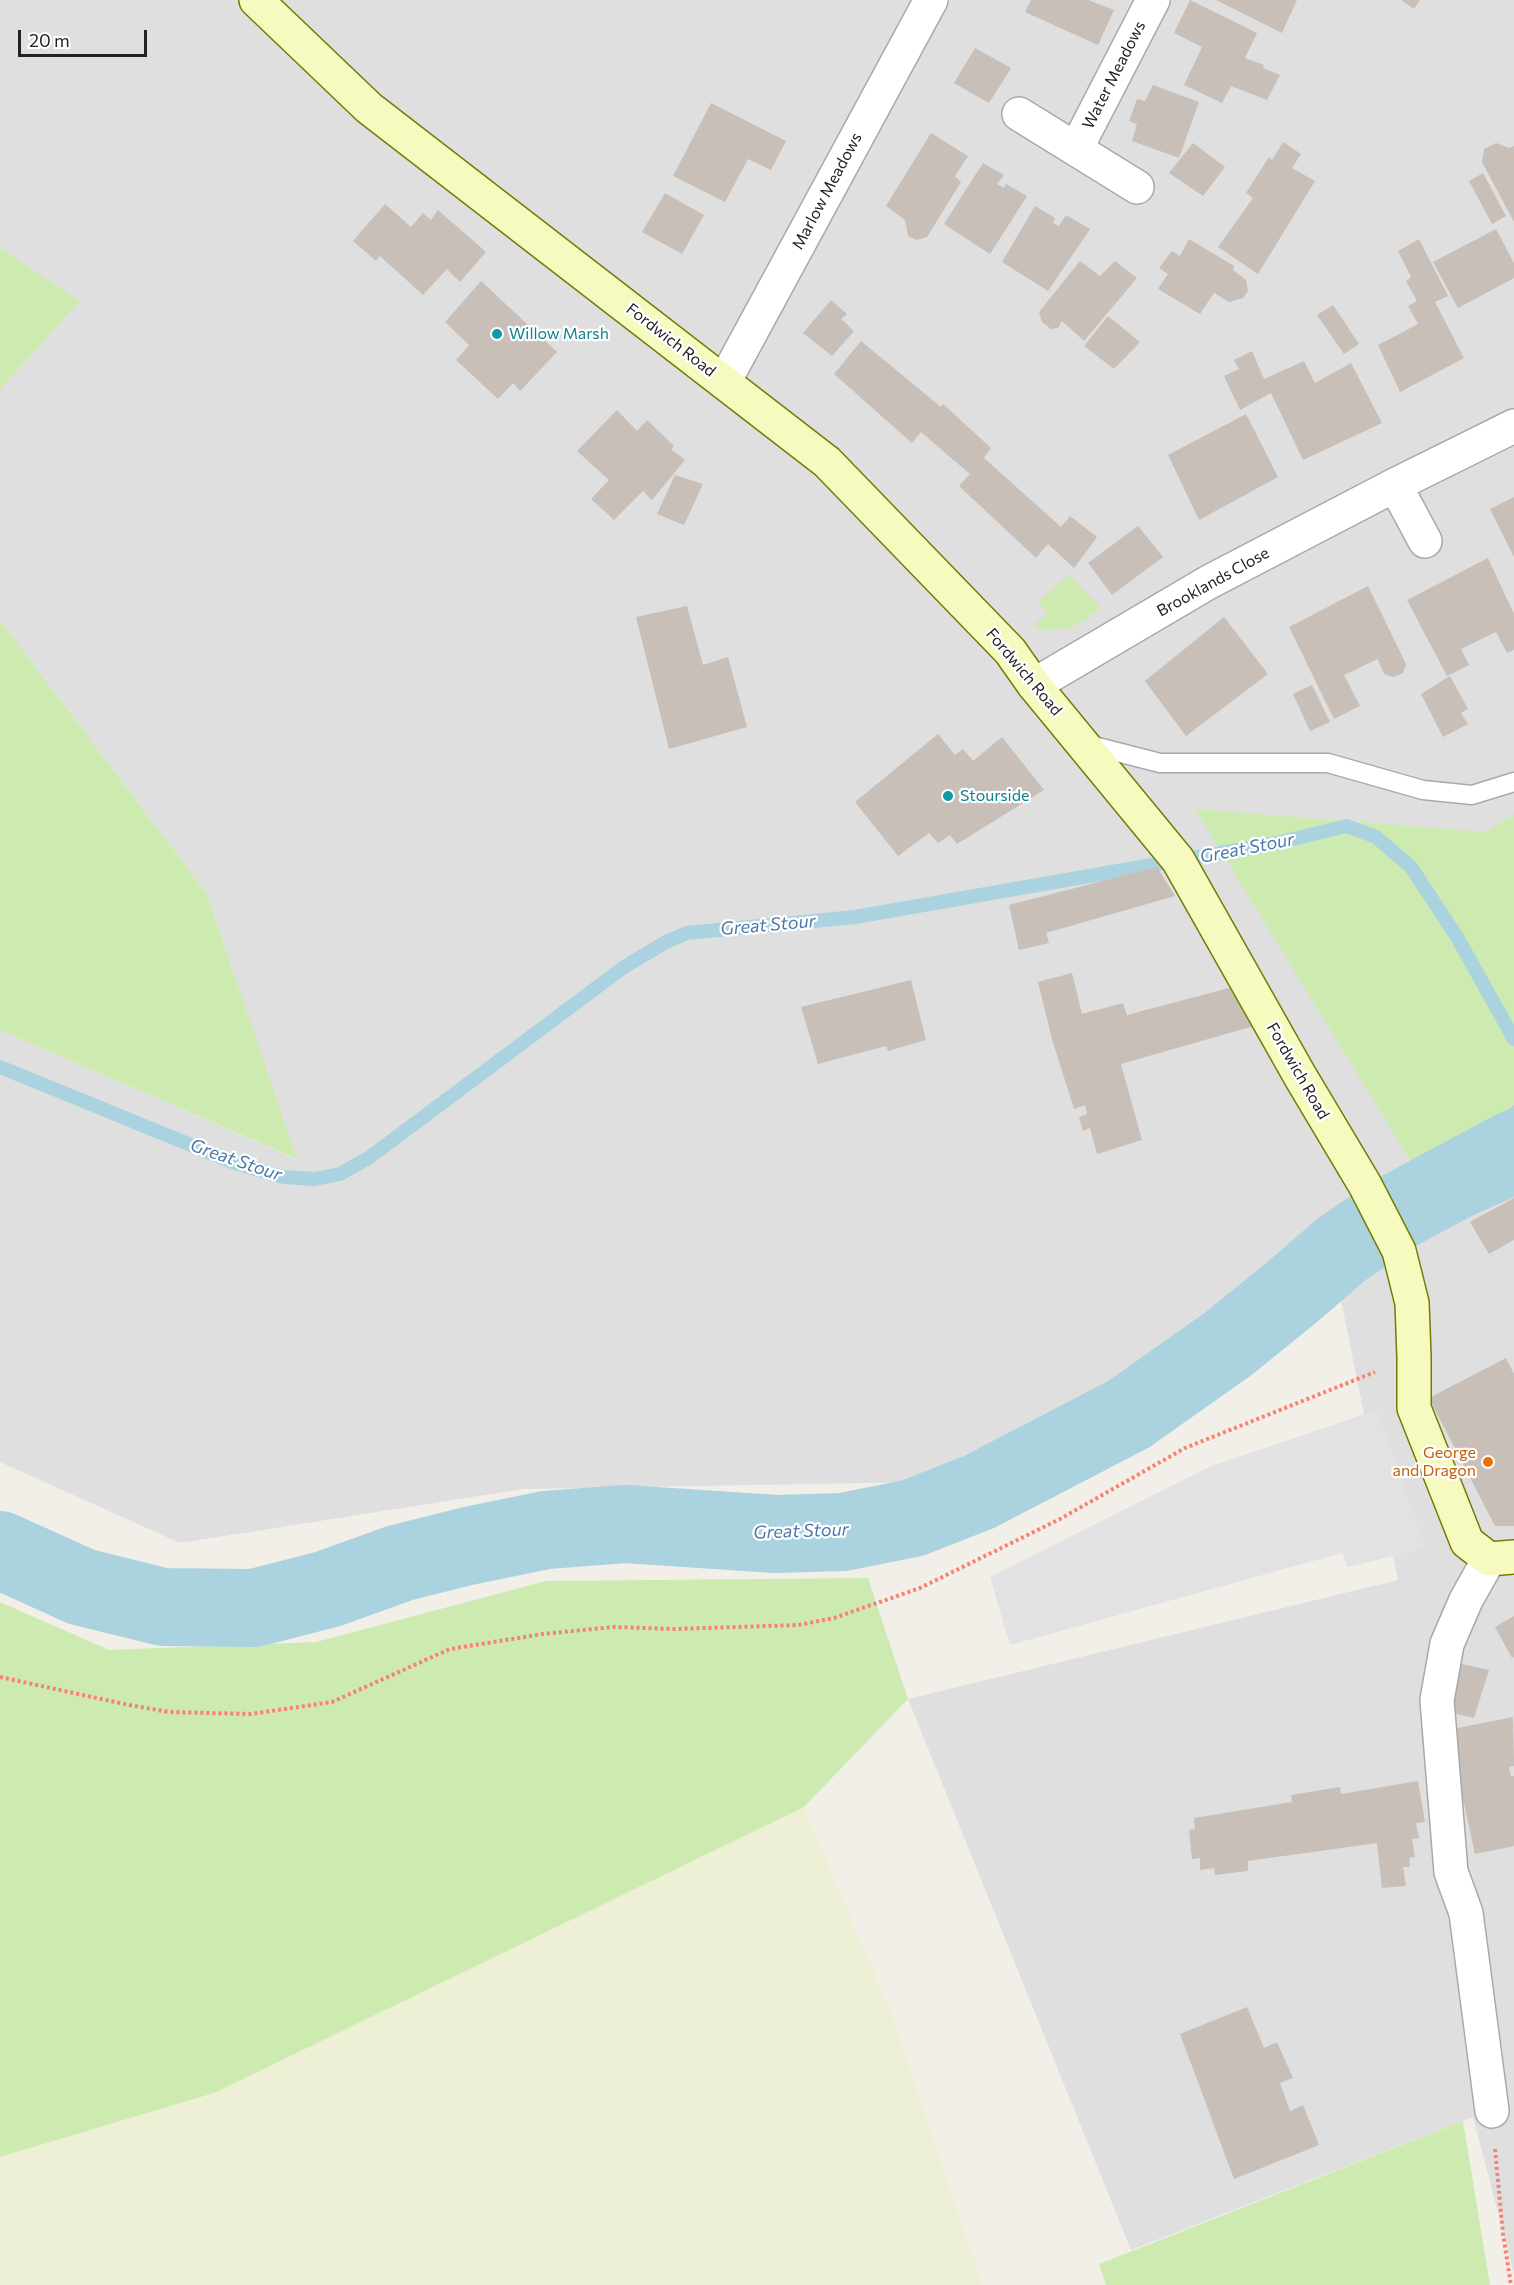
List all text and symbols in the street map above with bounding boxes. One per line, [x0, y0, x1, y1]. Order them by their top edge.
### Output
scale bar [21, 18, 150, 56]
street label: Water Meadows [1078, 18, 1150, 132]
text: 20 m [29, 29, 70, 51]
street label: Marlow Meadows [788, 129, 866, 253]
street label: Fordwich Road [622, 299, 720, 381]
place label: Willow Marsh [509, 324, 609, 344]
marker: Willow Marsh [490, 327, 504, 341]
street label: Brooklands Close [1153, 543, 1273, 621]
street label: Fordwich Road [982, 624, 1066, 720]
place label: Stourside [960, 786, 1029, 806]
marker: Stourside [941, 789, 955, 803]
water label: Great Stour [1198, 828, 1296, 868]
water label: Great Stour [720, 910, 816, 940]
street label: Fordwich Road [1263, 1019, 1333, 1123]
water label: Great Stour [187, 1134, 285, 1186]
place label: George and Dragon [1393, 1443, 1476, 1481]
marker: George and Dragon [1481, 1455, 1495, 1469]
water label: Great Stour [753, 1519, 849, 1543]

